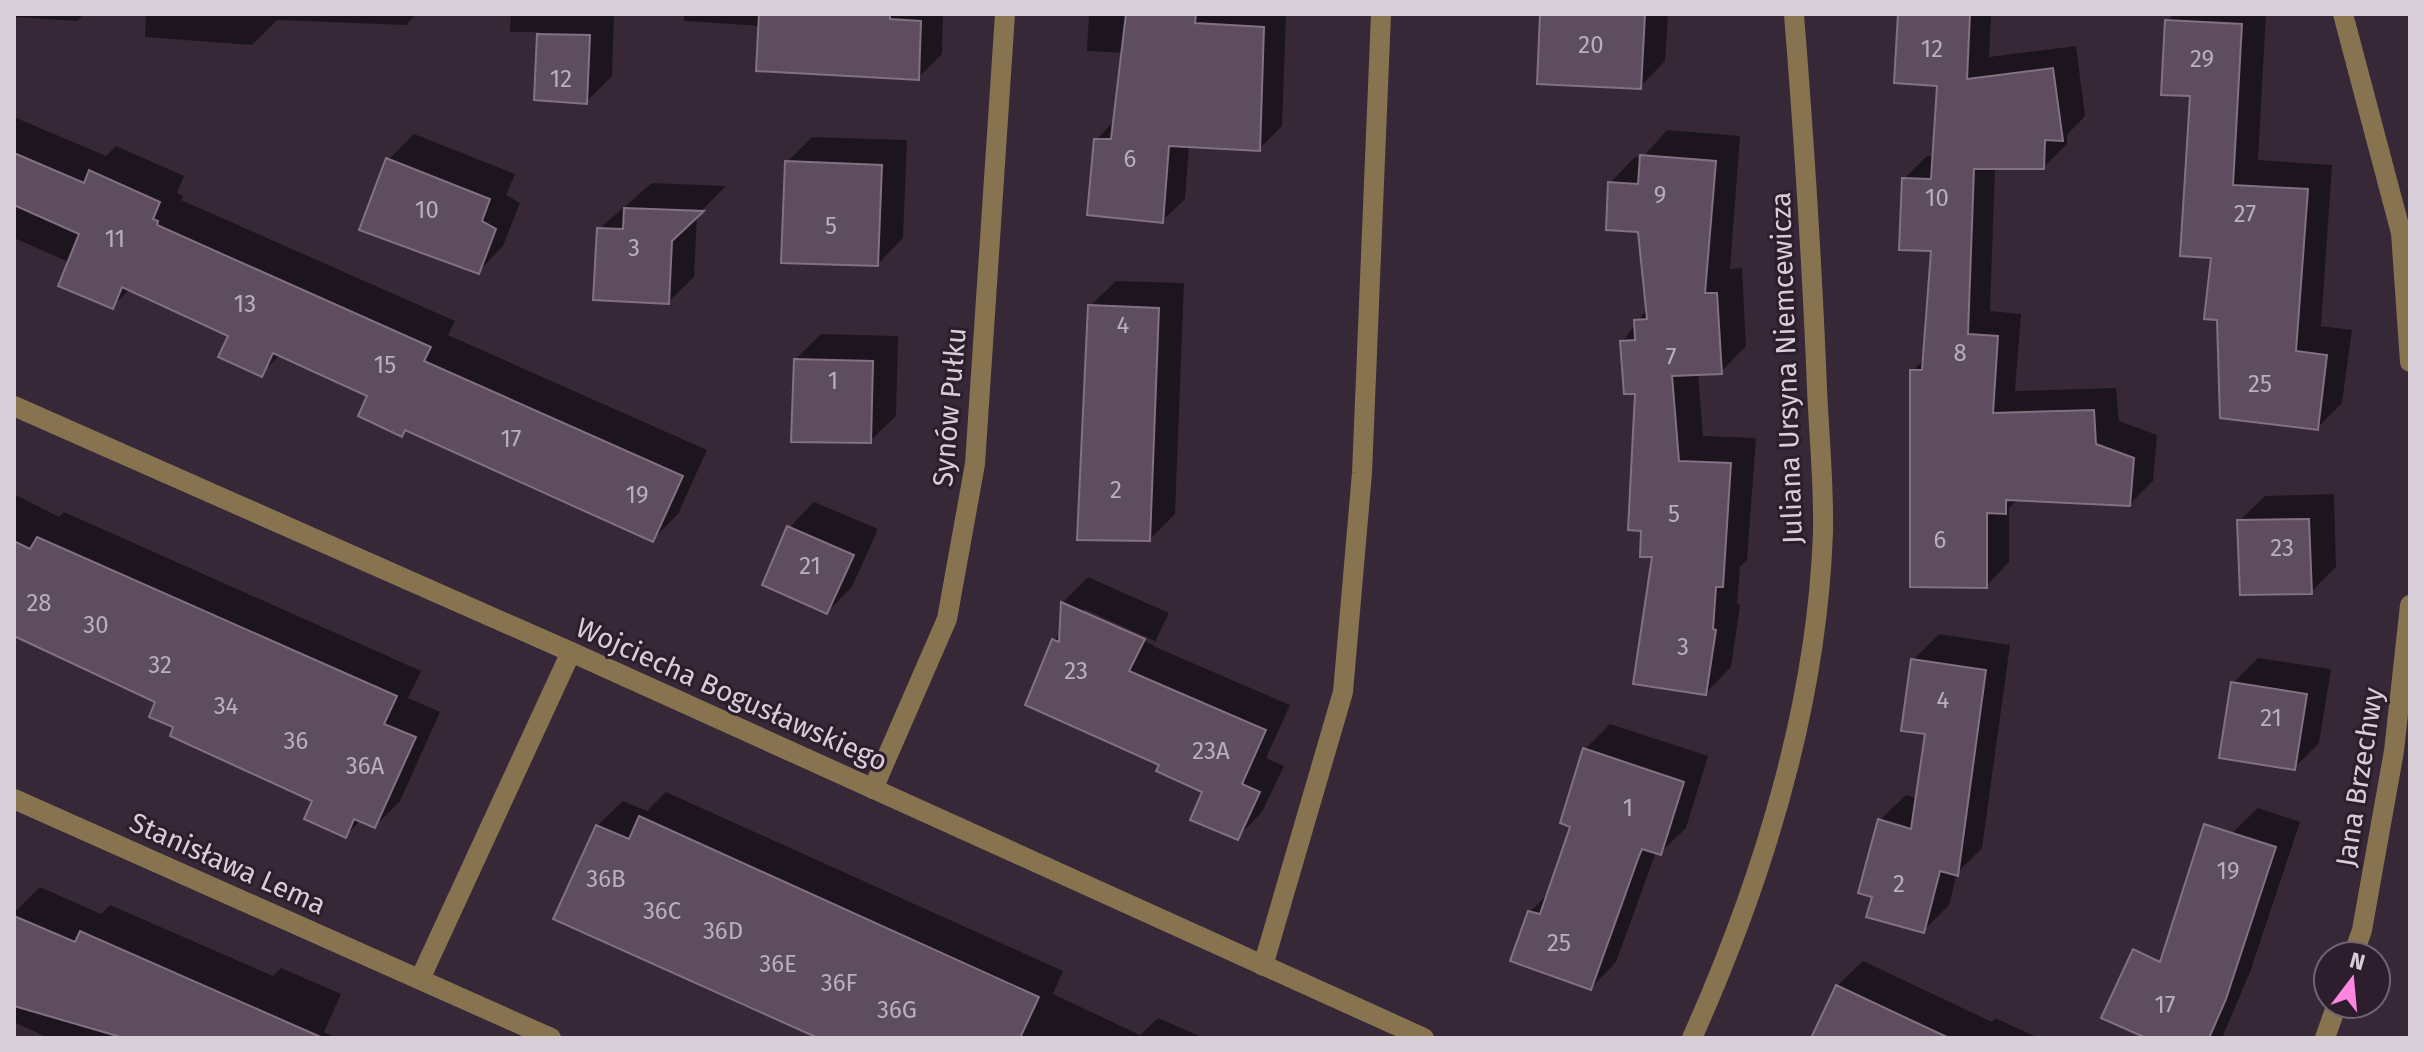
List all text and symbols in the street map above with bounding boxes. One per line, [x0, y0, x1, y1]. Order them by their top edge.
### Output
house number: 20 [1578, 31, 1604, 59]
house number: 12 [1921, 35, 1943, 63]
house number: 29 [2190, 45, 2214, 73]
house number: 12 [550, 65, 572, 93]
house number: 6 [1124, 145, 1136, 173]
house number: 9 [1654, 181, 1666, 209]
house number: 10 [1925, 184, 1949, 212]
street label: Juliana Ursyna Niemcewicza [1764, 191, 1809, 545]
house number: 10 [415, 196, 439, 224]
house number: 27 [2234, 200, 2256, 228]
house number: 5 [825, 212, 837, 240]
house number: 11 [105, 225, 125, 253]
house number: 3 [628, 234, 640, 262]
house number: 13 [234, 290, 256, 318]
house number: 4 [1117, 311, 1130, 339]
street label: Synów Pułku [926, 326, 973, 488]
house number: 8 [1953, 339, 1967, 367]
house number: 7 [1666, 343, 1676, 371]
house number: 15 [374, 351, 396, 379]
house number: 1 [828, 367, 838, 395]
house number: 25 [2248, 370, 2272, 398]
house number: 17 [500, 425, 522, 453]
house number: 2 [1110, 476, 1122, 504]
house number: 19 [626, 481, 649, 509]
house number: 5 [1668, 500, 1680, 528]
house number: 6 [1934, 526, 1946, 554]
house number: 23 [2270, 534, 2294, 562]
house number: 21 [799, 552, 821, 580]
house number: 28 [26, 589, 52, 617]
house number: 30 [83, 611, 109, 639]
street label: Wojciecha Bogusławskiego [571, 611, 893, 778]
house number: 3 [1677, 633, 1689, 661]
house number: 32 [148, 651, 172, 679]
house number: 23 [1064, 657, 1088, 685]
street label: Jana Brzechwy [2329, 685, 2390, 869]
house number: 4 [1937, 686, 1950, 714]
house number: 34 [214, 692, 239, 720]
house number: 21 [2260, 704, 2282, 732]
house number: 36 [284, 727, 308, 755]
house number: 23A [1192, 737, 1230, 765]
house number: 36A [346, 752, 385, 780]
house number: 1 [1623, 794, 1633, 822]
street label: Stanisława Lema [125, 805, 331, 921]
house number: 19 [2217, 857, 2240, 885]
house number: 36B [586, 865, 626, 893]
house number: 2 [1893, 870, 1905, 898]
house number: 36C [643, 897, 681, 925]
house number: 36D [703, 917, 743, 945]
house number: 25 [1547, 929, 1571, 957]
north arrow [2312, 940, 2392, 1020]
text: N [2347, 946, 2368, 976]
house number: 36E [759, 950, 797, 978]
house number: 36F [821, 969, 857, 997]
house number: 17 [2154, 991, 2176, 1019]
house number: 36G [877, 996, 917, 1024]

